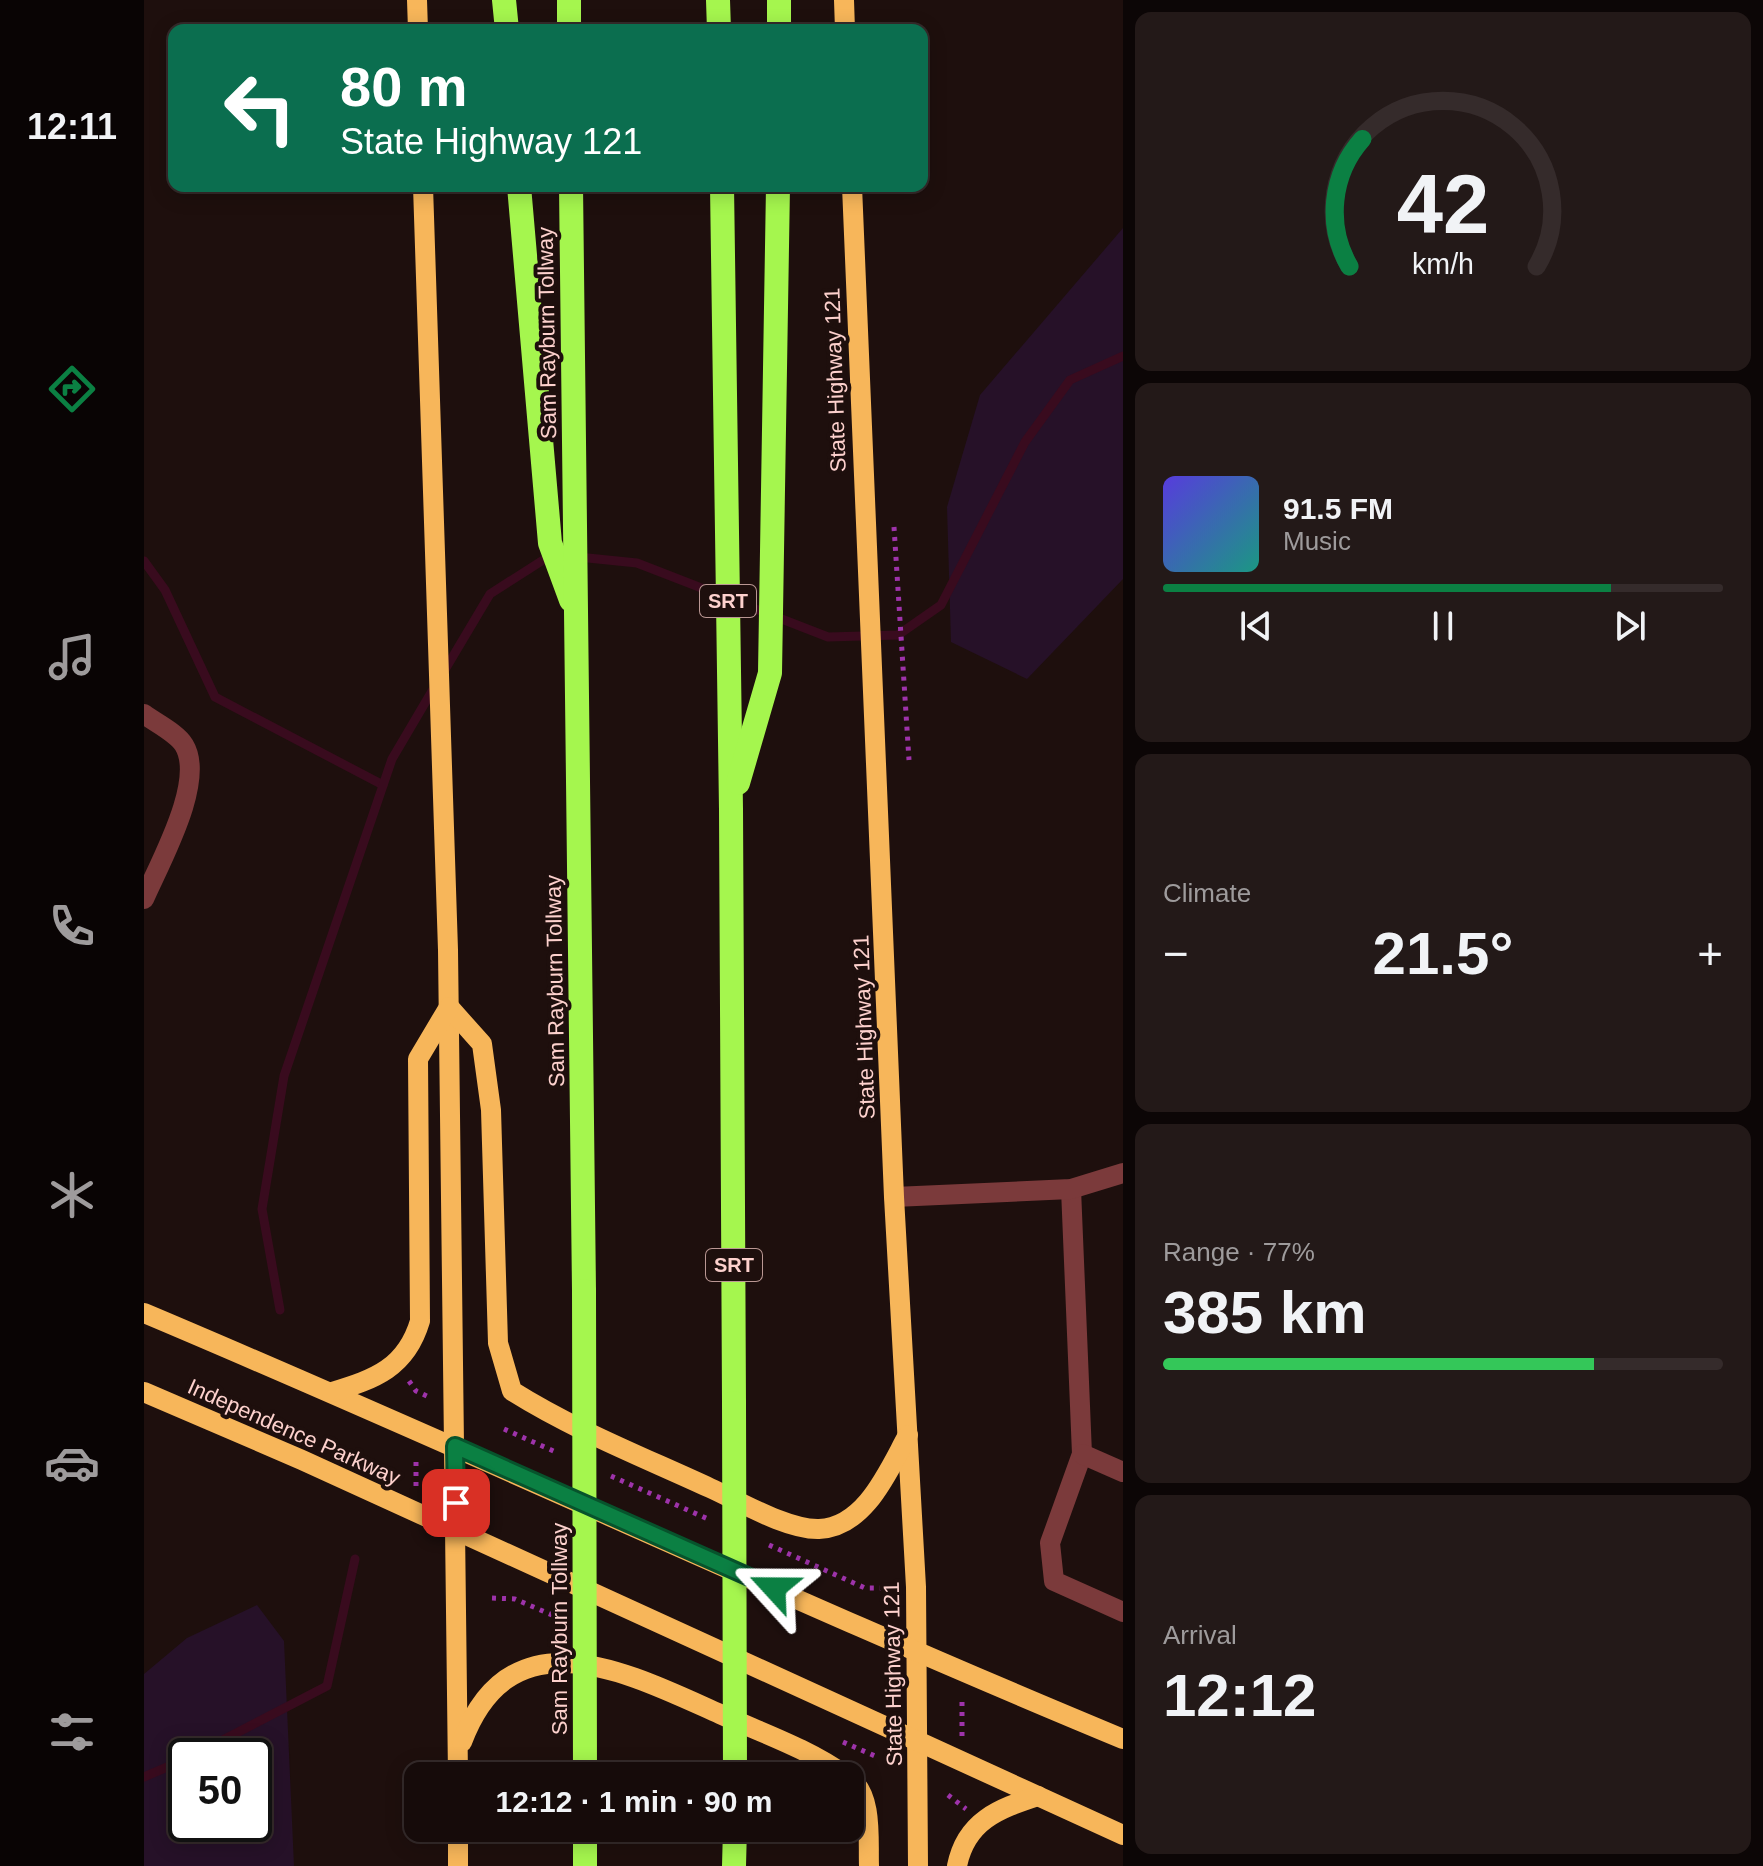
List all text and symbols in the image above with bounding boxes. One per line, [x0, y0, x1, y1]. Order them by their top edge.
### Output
text: 80 m [340, 55, 468, 118]
icon: left [208, 56, 312, 160]
text: 12:11 [27, 106, 117, 147]
text: State Highway 121 [340, 121, 642, 162]
text: 42 [1397, 158, 1489, 251]
street label: Sam Rayburn Tollway [533, 227, 561, 439]
text: km/h [1412, 249, 1474, 281]
street label: State Highway 121 [819, 287, 851, 473]
icon: directions [44, 361, 100, 417]
text: 91.5 FM [1283, 492, 1393, 525]
text: Music [1283, 526, 1351, 556]
road number: SRT [700, 585, 756, 617]
icon: previous [1234, 604, 1278, 648]
icon: pause [1421, 604, 1465, 648]
icon: next [1608, 604, 1652, 648]
icon: music [44, 629, 100, 685]
street label: Sam Rayburn Tollway [541, 875, 569, 1087]
text: Climate [1163, 878, 1251, 908]
icon: phone [44, 898, 100, 954]
text: 21.5° [1373, 920, 1513, 987]
text: − [1163, 929, 1189, 978]
text: + [1697, 929, 1723, 978]
street label: State Highway 121 [848, 934, 880, 1120]
icon: climate [44, 1167, 100, 1223]
text: Range · 77% [1163, 1237, 1315, 1267]
road number: SRT [706, 1249, 762, 1281]
text: 385 km [1163, 1279, 1367, 1346]
street label: Independence Parkway [184, 1374, 404, 1490]
icon: car [44, 1435, 100, 1491]
pin [422, 1469, 490, 1537]
icon: arrive [434, 1481, 478, 1525]
street label: Sam Rayburn Tollway [547, 1523, 572, 1735]
position arrow [732, 1546, 816, 1630]
street label: State Highway 121 [879, 1581, 907, 1767]
text: Arrival [1163, 1620, 1237, 1650]
text: 12:12 [1163, 1662, 1316, 1729]
icon: filters [44, 1704, 100, 1760]
speed limit sign: 50 [168, 1738, 272, 1842]
text: 12:12 · 1 min · 90 m [496, 1785, 772, 1818]

